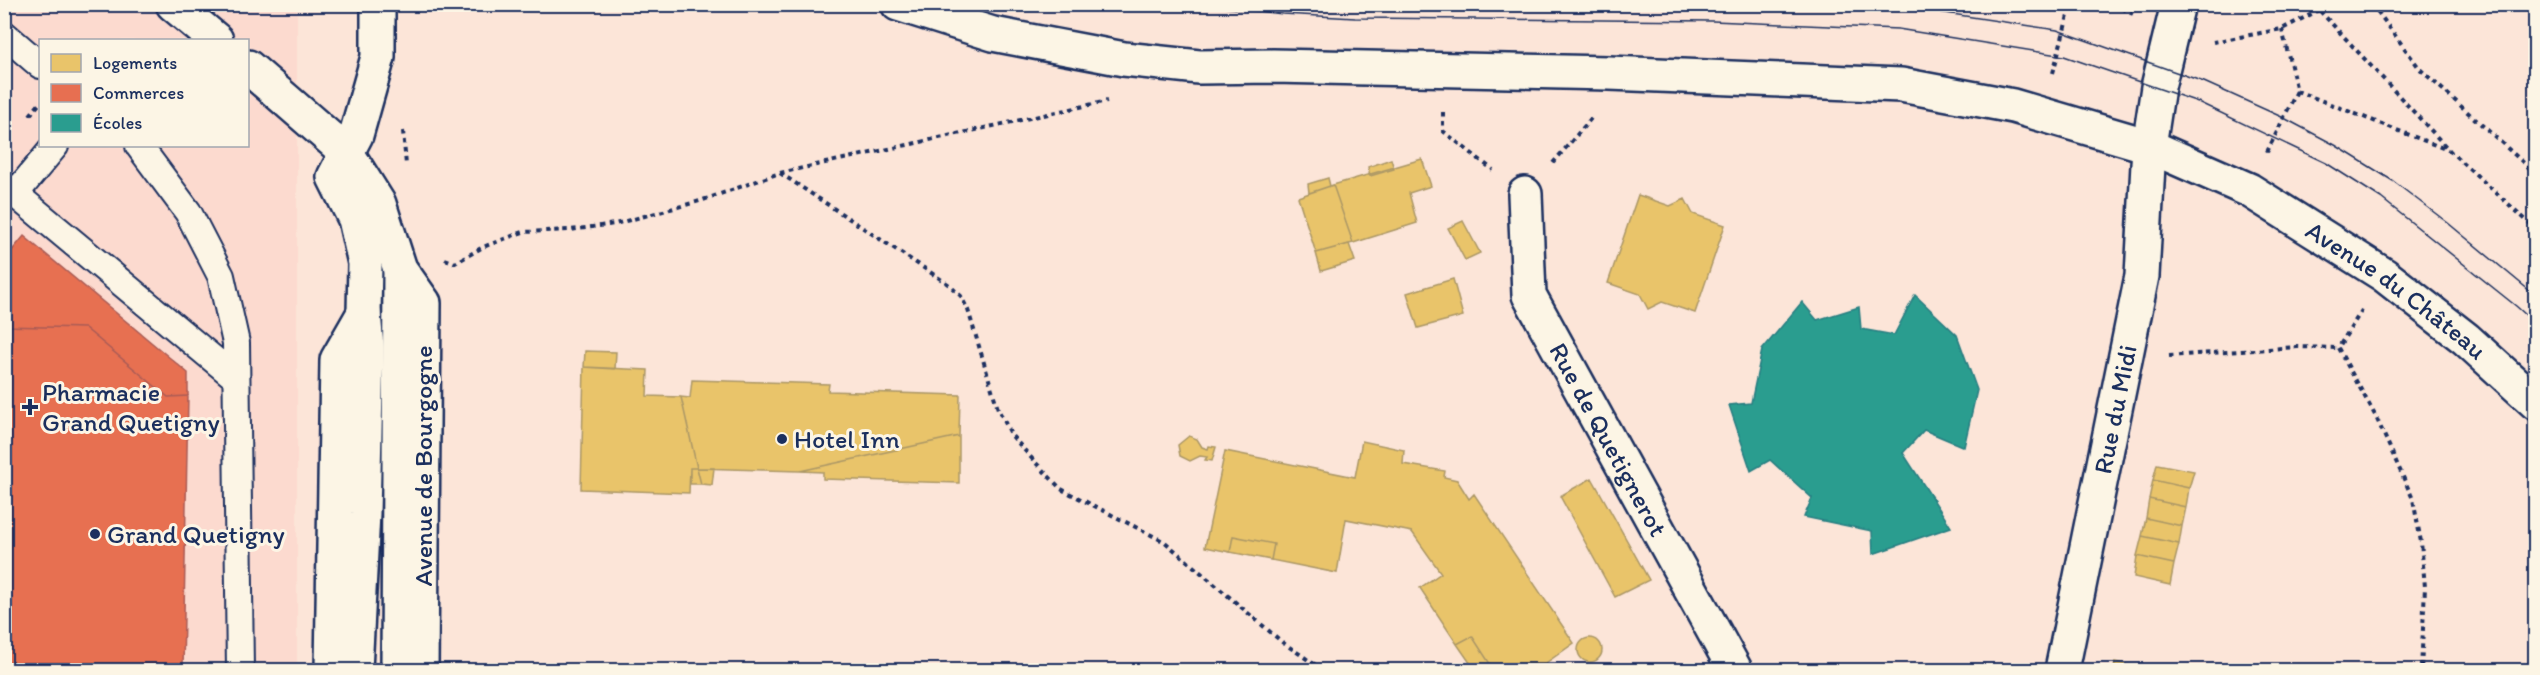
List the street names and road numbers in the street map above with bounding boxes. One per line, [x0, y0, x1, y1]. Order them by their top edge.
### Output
street label: Avenue du Château [2300, 214, 2494, 366]
street label: Rue de Quetignerot [1542, 337, 1675, 542]
street label: Rue du Midi [2086, 342, 2144, 477]
street label: Avenue de Bourgogne [407, 345, 439, 587]

